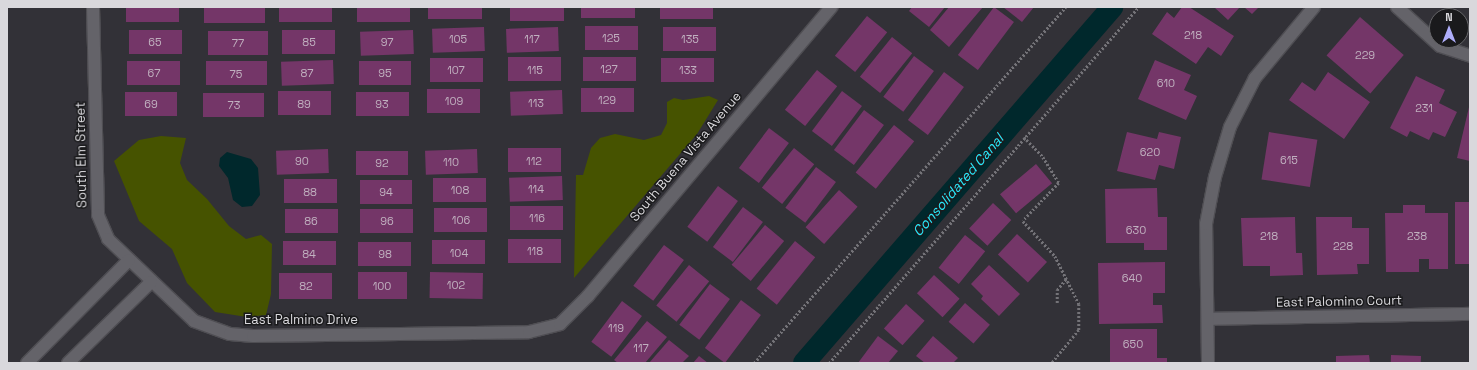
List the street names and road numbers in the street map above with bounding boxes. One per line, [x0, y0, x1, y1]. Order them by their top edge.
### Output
street label: South Buena Vista Avenue [627, 89, 745, 225]
street label: South Elm Street [73, 102, 91, 208]
street label: East Palomino Court [1276, 293, 1402, 311]
street label: East Palmino Drive [244, 312, 358, 328]

